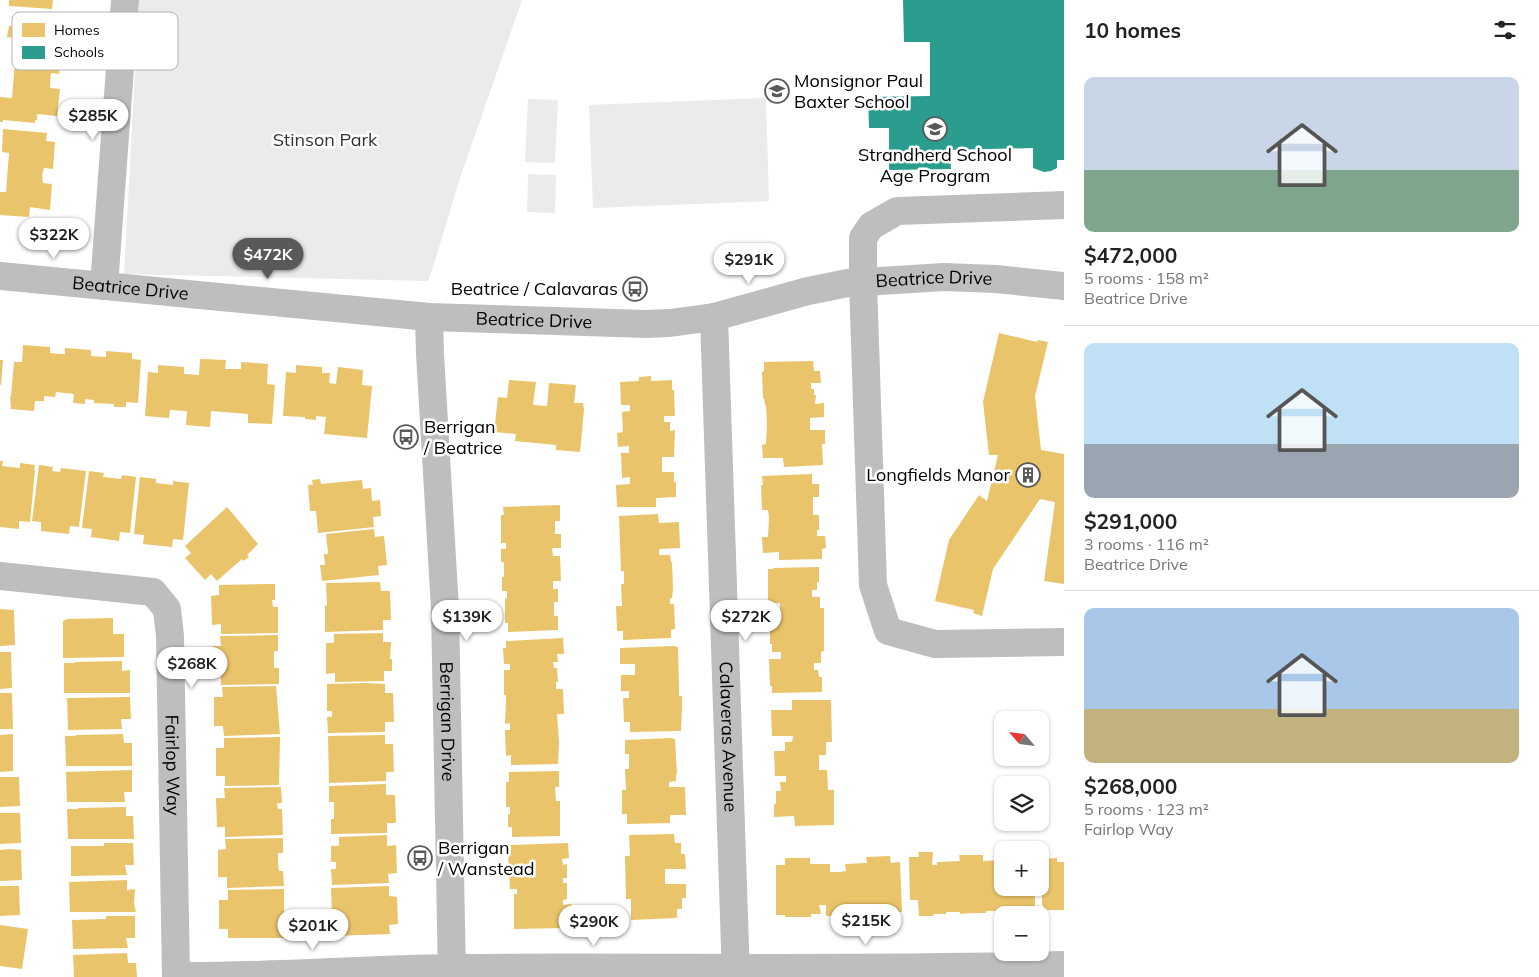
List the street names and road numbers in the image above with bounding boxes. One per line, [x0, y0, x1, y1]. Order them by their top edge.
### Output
street label: Beatrice Drive [875, 265, 993, 292]
street label: Beatrice Drive [71, 271, 190, 305]
street label: Beatrice Drive [475, 307, 593, 333]
street label: Berrigan Drive [435, 661, 460, 782]
street label: Calaveras Avenue [714, 661, 742, 812]
street label: Fairlop Way [160, 714, 185, 816]

